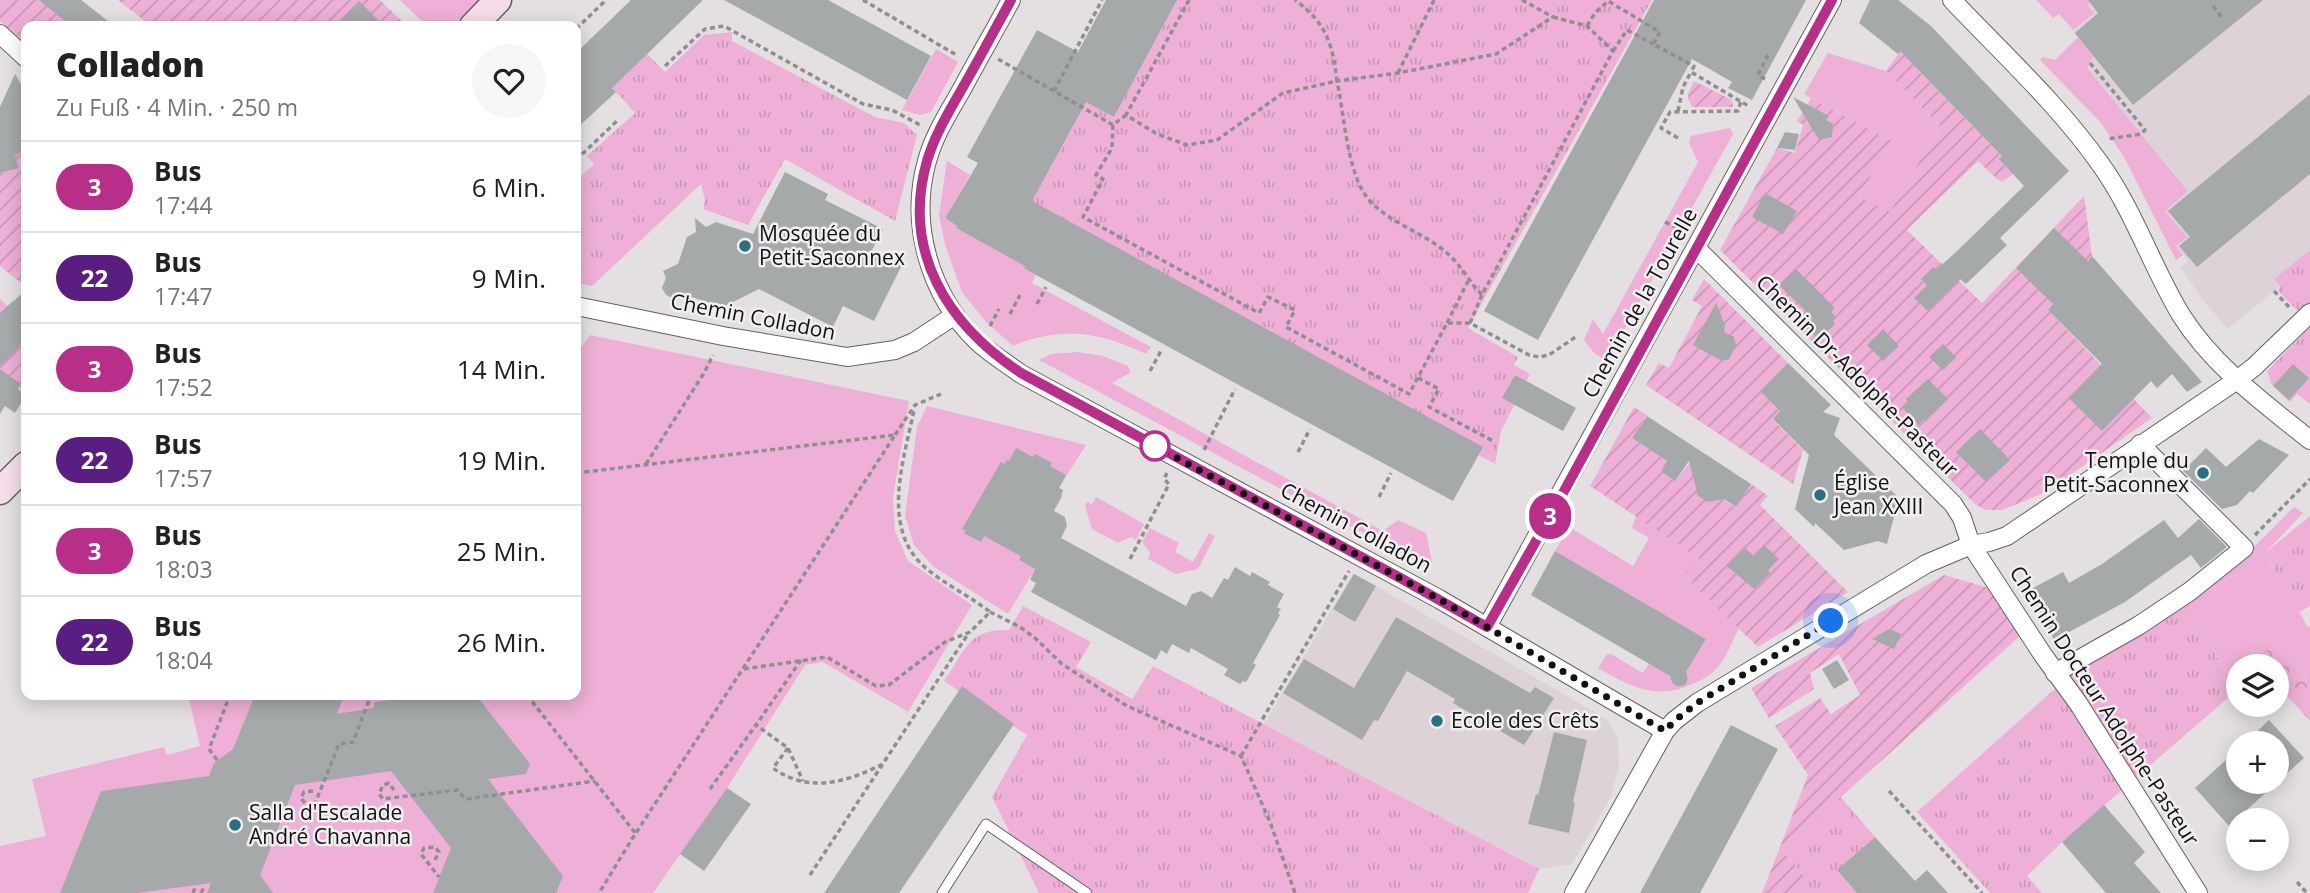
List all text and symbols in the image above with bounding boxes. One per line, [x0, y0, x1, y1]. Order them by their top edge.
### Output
text: Colladon [56, 42, 205, 87]
button: heart [472, 44, 546, 118]
text: Zu Fuß · 4 Min. · 250 m [56, 91, 298, 123]
text: Bus [154, 153, 201, 189]
text: 6 Min. [472, 169, 546, 205]
text: 3 [88, 170, 101, 203]
text: 17:44 [154, 189, 213, 221]
street label: Chemin de la Tourelle [1575, 202, 1703, 403]
place label: Mosquée du Petit-Saconnex [759, 219, 905, 271]
marker: Mosquée du Petit-Saconnex [737, 238, 753, 254]
text: Bus [154, 244, 201, 280]
text: 9 Min. [472, 260, 546, 296]
text: 22 [81, 261, 108, 294]
street label: Chemin Dr-Adolphe-Pasteur [1751, 268, 1965, 483]
text: 17:47 [154, 280, 213, 312]
street label: Chemin Colladon [668, 286, 838, 346]
text: Bus [154, 335, 201, 371]
text: 14 Min. [457, 351, 546, 387]
text: 3 [88, 352, 101, 385]
text: 17:52 [154, 371, 213, 403]
text: Bus [154, 426, 201, 462]
unlabelled marker [1140, 431, 1170, 461]
text: 19 Min. [457, 442, 546, 478]
text: 22 [81, 443, 108, 476]
place label: Temple du Petit-Saconnex [2043, 446, 2189, 498]
text: 17:57 [154, 462, 213, 494]
marker: Temple du Petit-Saconnex [2195, 465, 2211, 481]
place label: Église Jean XXIII [1832, 468, 1923, 520]
street label: Chemin Colladon [1276, 475, 1437, 579]
marker: Église Jean XXIII [1812, 487, 1828, 503]
line badge: 3 [1527, 493, 1573, 539]
text: 3 [1543, 499, 1557, 532]
text: Bus [154, 517, 201, 553]
text: 25 Min. [457, 533, 546, 569]
text: 3 [88, 534, 101, 567]
text: 18:03 [154, 553, 213, 585]
street label: Chemin Docteur Adolphe-Pasteur [2004, 560, 2206, 851]
your location [1813, 603, 1848, 638]
text: Bus [154, 608, 201, 644]
text: 26 Min. [457, 624, 546, 660]
text: 22 [81, 625, 108, 658]
text: 18:04 [154, 644, 213, 676]
map controls [2226, 654, 2289, 871]
button: layers [2226, 654, 2289, 717]
place label: Ecole des Crêts [1451, 706, 1599, 734]
marker: Ecole des Crêts [1429, 713, 1445, 729]
button: + [2226, 731, 2289, 794]
place label: Salla d'Escalade André Chavanna [249, 798, 411, 850]
button: − [2226, 808, 2289, 871]
marker: Salla d'Escalade André Chavanna [227, 817, 243, 833]

